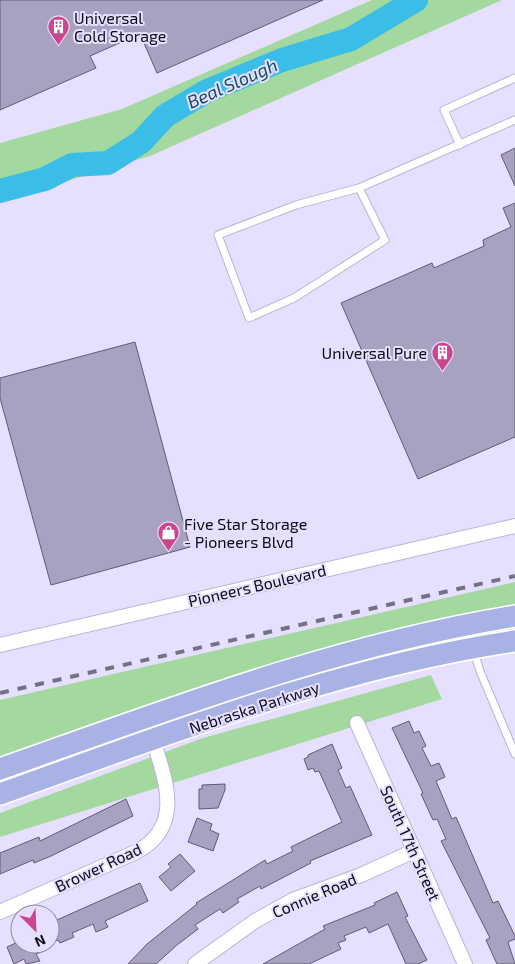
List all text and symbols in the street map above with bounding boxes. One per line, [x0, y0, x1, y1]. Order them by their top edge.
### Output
place label: Universal Cold Storage [74, 8, 166, 45]
building icon: Universal Cold Storage [46, 14, 70, 45]
water label: Beal Slough [183, 53, 281, 113]
building icon: Universal Pure [431, 340, 455, 371]
place label: Universal Pure [321, 343, 427, 362]
place label: Five Star Storage - Pioneers Blvd [184, 514, 307, 551]
shop icon: Five Star Storage - Pioneers Blvd [156, 520, 180, 551]
street label: Pioneers Boulevard [186, 560, 328, 610]
street label: Nebraska Parkway [186, 677, 322, 737]
street label: South 17th Street [377, 782, 445, 904]
street label: Brower Road [52, 839, 144, 895]
street label: Connie Road [269, 869, 359, 921]
north arrow [10, 904, 60, 954]
text: N [32, 932, 49, 951]

